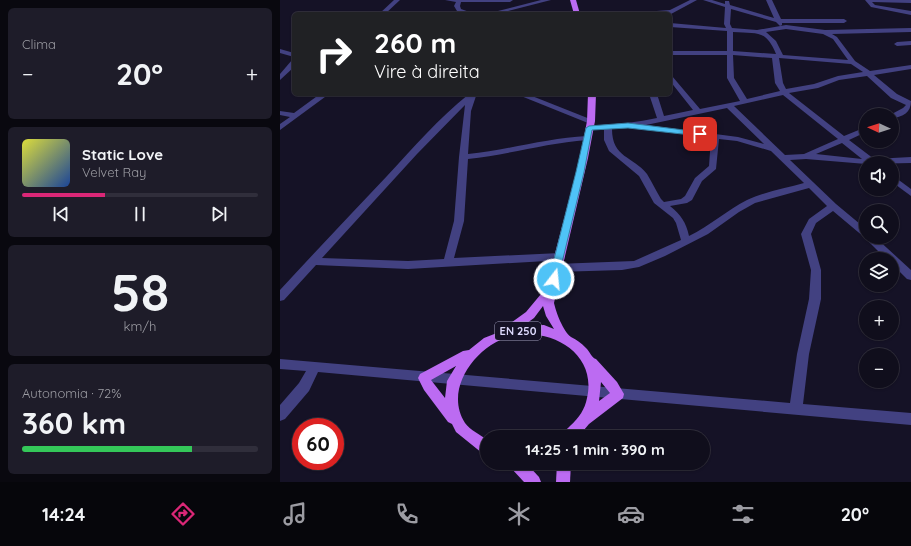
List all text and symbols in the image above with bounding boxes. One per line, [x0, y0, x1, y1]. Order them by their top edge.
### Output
text: 260 m [374, 25, 456, 60]
icon: right [308, 28, 360, 80]
text: Clima [22, 36, 56, 52]
text: 20° [116, 55, 163, 93]
text: − [22, 60, 33, 88]
text: + [246, 60, 258, 88]
text: Vire à direita [374, 60, 480, 83]
north arrow [859, 108, 899, 148]
map controls [859, 108, 899, 388]
pin [683, 117, 717, 151]
icon: arrive [689, 123, 711, 145]
text: Static Love [82, 145, 163, 164]
button: sound [859, 156, 899, 196]
text: Velvet Ray [82, 164, 147, 180]
icon: previous [50, 203, 72, 225]
icon: pause [129, 203, 151, 225]
icon: next [208, 203, 230, 225]
button: search [859, 204, 899, 244]
button: layers [859, 252, 899, 292]
position arrow [533, 258, 575, 300]
text: 58 [111, 259, 169, 324]
button: + [859, 300, 899, 340]
text: km/h [124, 318, 156, 334]
road number: EN 250 [495, 322, 541, 340]
button: − [859, 348, 899, 388]
text: Autonomia · 72% [22, 385, 121, 401]
text: 360 km [22, 404, 126, 442]
speed limit sign: 60 [292, 418, 344, 470]
text: 14:25 · 1 min · 390 m [525, 440, 665, 459]
icon: directions [169, 500, 197, 528]
icon: music [281, 500, 309, 528]
icon: phone [393, 500, 421, 528]
icon: climate [505, 500, 533, 528]
icon: car [617, 500, 645, 528]
icon: filters [729, 500, 757, 528]
text: 14:24 [42, 503, 85, 526]
text: 20° [841, 503, 869, 526]

